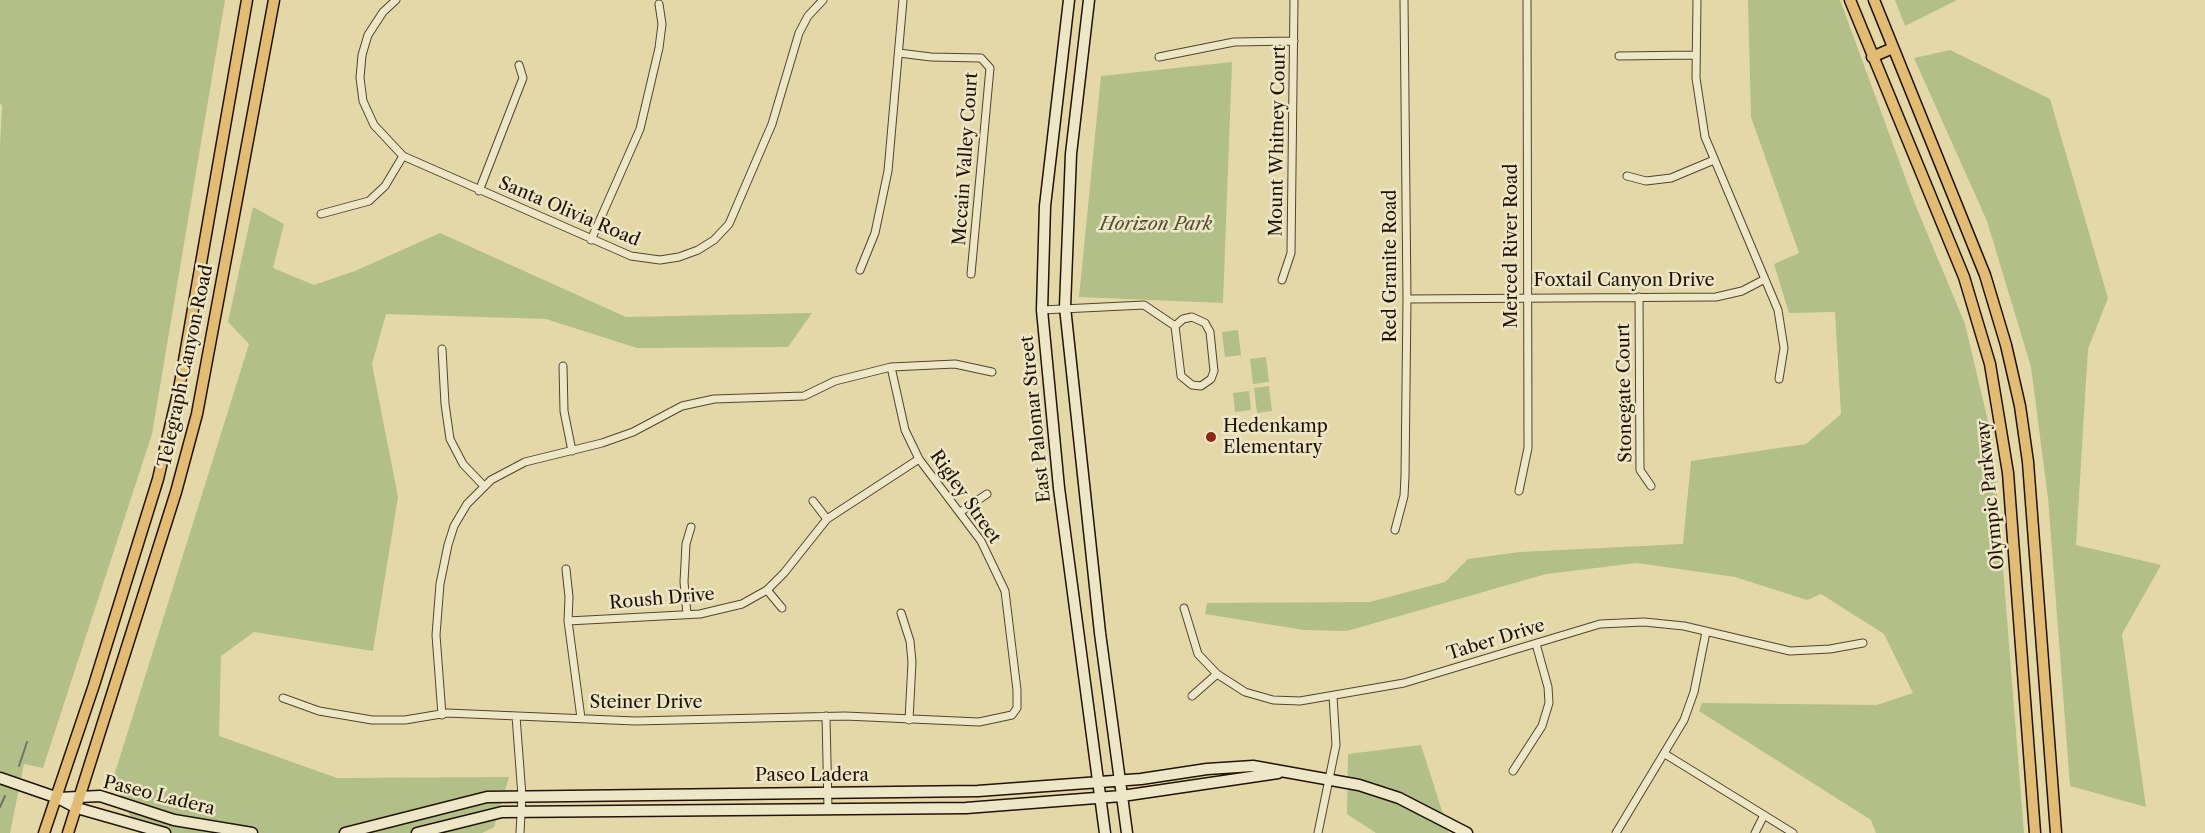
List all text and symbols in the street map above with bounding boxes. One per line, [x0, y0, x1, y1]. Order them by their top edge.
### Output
street label: Mount Whitney Court [1266, 45, 1290, 237]
street label: Mccain Valley Court [949, 72, 983, 246]
street label: Merced River Road [1501, 163, 1523, 329]
street label: Santa Olivia Road [495, 172, 643, 252]
street label: Red Granite Road [1380, 190, 1402, 342]
park label: Horizon Park [1100, 214, 1212, 236]
street label: Telegraph Canyon Road [154, 263, 218, 469]
street label: Foxtail Canyon Drive [1533, 270, 1715, 292]
street label: Stonegate Court [1613, 323, 1637, 463]
street label: East Palomar Street [1016, 334, 1056, 504]
place label: Hedenkamp Elementary [1223, 416, 1328, 458]
street label: Olympic Parkway [1972, 419, 2010, 571]
marker: Hedenkamp Elementary [1204, 430, 1218, 444]
street label: Rigley Street [925, 446, 1005, 548]
street label: Roush Drive [608, 584, 716, 614]
street label: Taber Drive [1444, 615, 1548, 665]
street label: Steiner Drive [589, 692, 703, 714]
street label: Paseo Ladera [755, 765, 869, 787]
street label: Paseo Ladera [101, 772, 217, 820]

